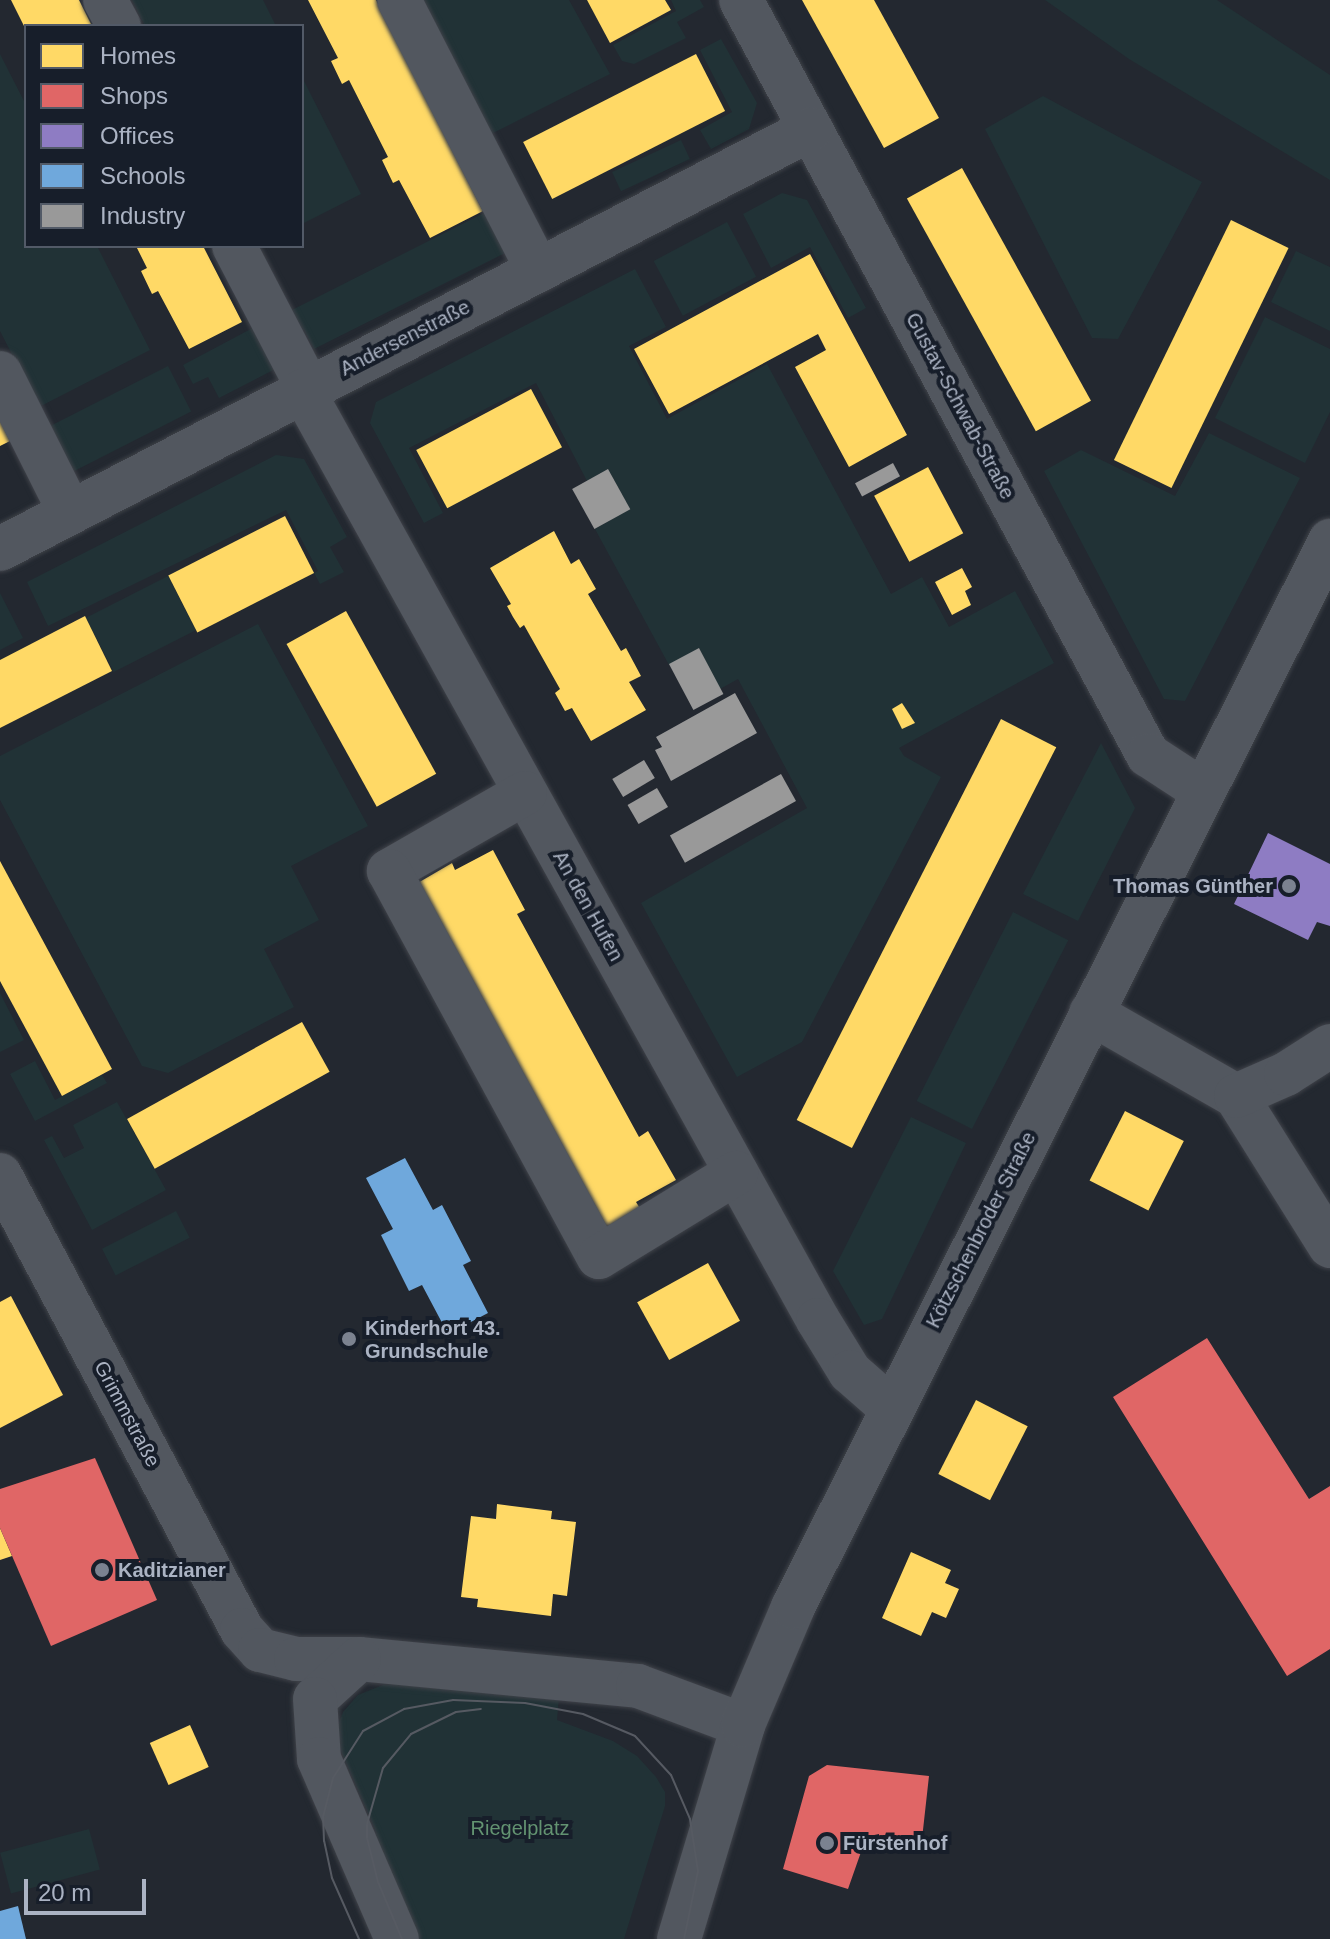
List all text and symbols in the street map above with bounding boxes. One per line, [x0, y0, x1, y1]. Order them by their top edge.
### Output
legend [24, 24, 304, 248]
text: Homes [100, 42, 176, 69]
text: Shops [100, 82, 168, 109]
text: Offices [100, 122, 174, 149]
text: Schools [100, 162, 185, 189]
text: Industry [100, 202, 185, 229]
street label: Andersenstraße [336, 295, 474, 381]
street label: Gustav-Schwab-Straße [901, 309, 1019, 503]
street label: An den Hufen [548, 847, 628, 965]
place label: Thomas Günther [1113, 874, 1273, 898]
marker: Thomas Günther [1280, 877, 1298, 895]
street label: Kötzschenbroder Straße [921, 1128, 1041, 1332]
place label: Kinderhort 43. Grundschule [365, 1316, 501, 1363]
marker: Kinderhort 43. Grundschule [340, 1330, 358, 1348]
street label: Grimmstraße [89, 1357, 165, 1471]
place label: Kaditzianer [118, 1558, 226, 1582]
marker: Kaditzianer [93, 1561, 111, 1579]
park label: Riegelplatz [471, 1816, 569, 1840]
place label: Fürstenhof [843, 1831, 947, 1855]
marker: Fürstenhof [818, 1834, 836, 1852]
scale bar [28, 1863, 150, 1913]
text: 20 m [38, 1879, 91, 1906]

